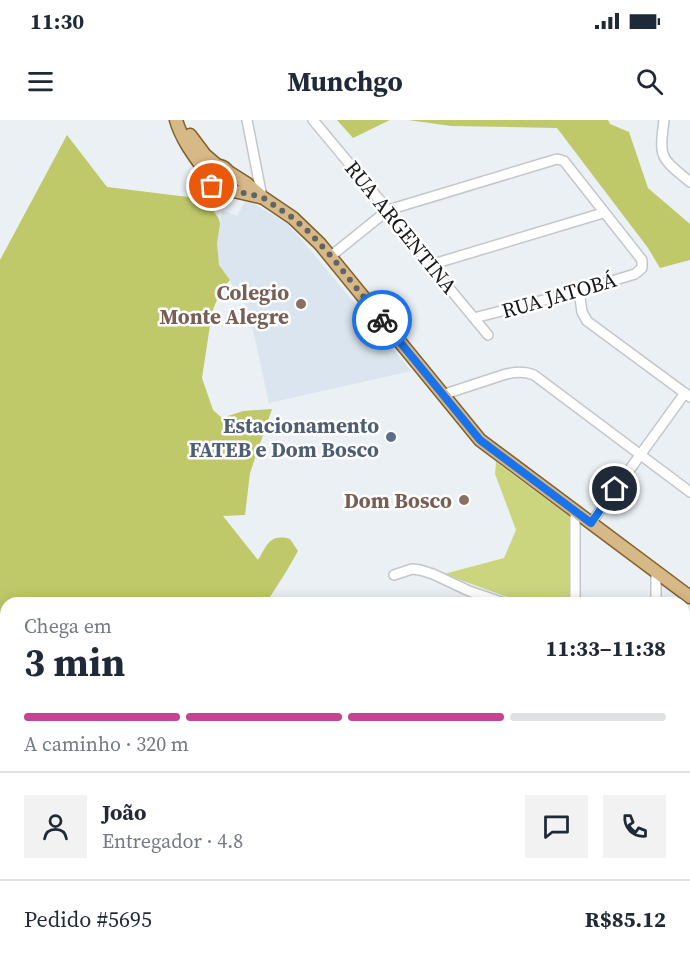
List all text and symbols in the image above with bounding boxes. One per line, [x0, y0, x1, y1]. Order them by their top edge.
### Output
text: 11:30 [30, 6, 84, 36]
text: Munchgo [287, 63, 403, 100]
icon: menu [24, 65, 57, 98]
icon: search [633, 65, 666, 98]
street label: RUA ARGENTINA [338, 154, 464, 300]
pin [186, 160, 237, 211]
icon: bag [195, 169, 228, 202]
street label: RUA JATOBÁ [498, 265, 620, 325]
place label: Colegio Monte Alegre [160, 278, 289, 331]
courier [352, 290, 412, 350]
marker: Colegio Monte Alegre [294, 297, 308, 311]
icon: bike [366, 304, 399, 337]
place label: Estacionamento FATEB e Dom Bosco [189, 411, 379, 464]
marker: Estacionamento FATEB e Dom Bosco [384, 430, 398, 444]
pin [589, 463, 640, 514]
icon: home [598, 472, 631, 505]
place label: Dom Bosco [344, 486, 452, 515]
marker: Dom Bosco [457, 493, 471, 507]
text: Chega em [24, 612, 112, 640]
text: 11:33–11:38 [546, 633, 666, 663]
text: 3 min [24, 636, 125, 689]
text: A caminho · 320 m [24, 730, 189, 758]
button: person [24, 795, 87, 858]
button: chat [525, 795, 588, 858]
button: phone [603, 795, 666, 858]
text: João [102, 797, 146, 827]
text: Entregador · 4.8 [102, 827, 243, 855]
text: Pedido #5695 [24, 904, 152, 934]
text: R$85.12 [585, 904, 666, 934]

